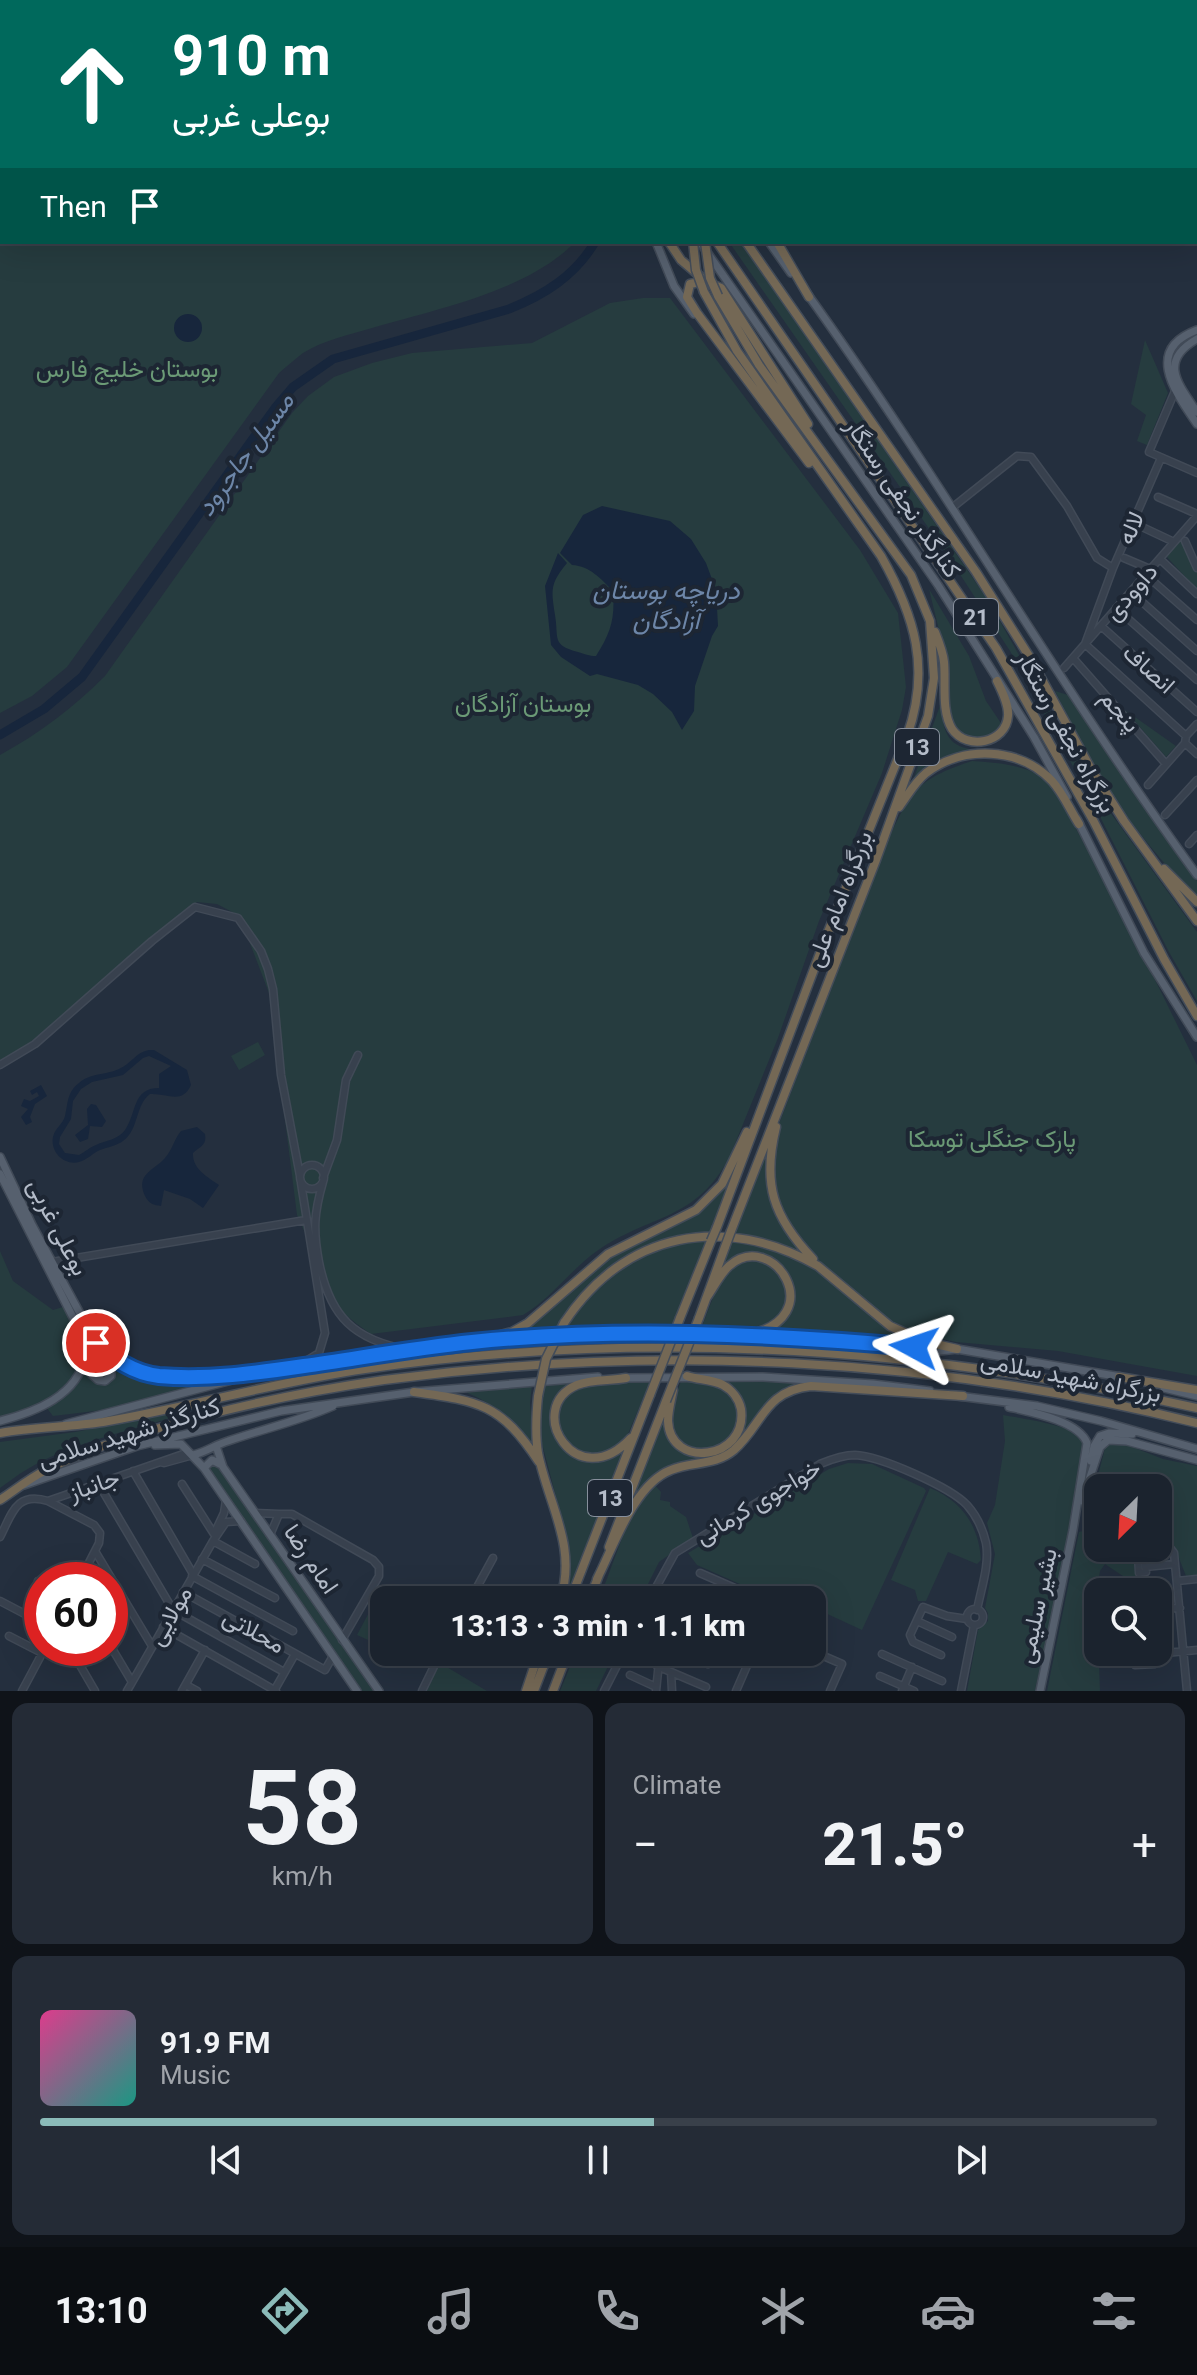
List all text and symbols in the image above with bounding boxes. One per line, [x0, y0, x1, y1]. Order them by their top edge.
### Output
text: 910 m [172, 23, 331, 89]
icon: ahead [40, 32, 144, 136]
text: بوعلی غربی [172, 94, 330, 136]
icon: arrive [123, 184, 167, 228]
text: Then [40, 189, 107, 224]
park label: بوستان خلیج فارس [36, 355, 218, 386]
water label: مسیل جاجرود [190, 386, 301, 522]
street label: کنارگذر نجفی رستگار [838, 412, 967, 584]
street label: لاله [1111, 507, 1151, 549]
street label: داوودی [1099, 558, 1164, 627]
water label: دریاچه بوستان آزادگان [592, 575, 740, 636]
road number: 21 [954, 599, 998, 635]
street label: انصاف [1117, 638, 1181, 700]
street label: بزرگراه نجفی رستگار [1009, 645, 1122, 818]
street label: پنجم [1092, 684, 1146, 739]
park label: بوستان آزادگان [455, 690, 591, 719]
road number: 13 [895, 729, 939, 765]
street label: بزرگراه امام علی [800, 827, 880, 972]
park label: پارک جنگلی توسکا [908, 1125, 1076, 1155]
street label: بوعلی غربی [21, 1174, 94, 1281]
position arrow [872, 1305, 956, 1389]
pin [62, 1309, 130, 1377]
icon: arrive [74, 1321, 118, 1365]
street label: بزرگراه شهید سلامی [978, 1346, 1164, 1409]
street label: کنارگذر شهید سلامی [34, 1392, 224, 1475]
street label: خواجوی کرمانی [690, 1454, 826, 1551]
street label: جانباز [64, 1463, 123, 1508]
north arrow [1084, 1474, 1172, 1562]
map controls [1084, 1474, 1172, 1666]
road number: 13 [588, 1480, 632, 1516]
street label: امام رضا [276, 1519, 344, 1600]
street label: بشیر سلیمی [1011, 1546, 1064, 1666]
speed limit sign: 60 [24, 1562, 128, 1666]
button: search [1084, 1578, 1172, 1666]
street label: مولايی [142, 1582, 199, 1651]
street label: محلاتی [218, 1603, 290, 1659]
text: 13:13 · 3 min · 1.1 km [450, 1608, 746, 1643]
text: 58 [243, 1748, 362, 1869]
text: Climate [633, 1770, 721, 1800]
text: 21.5° [822, 1809, 967, 1880]
text: − [633, 1819, 658, 1871]
text: + [1132, 1819, 1157, 1871]
text: km/h [272, 1861, 333, 1891]
text: 91.9 FM [160, 2025, 271, 2060]
text: Music [160, 2060, 230, 2090]
icon: previous [204, 2138, 248, 2182]
icon: pause [576, 2138, 620, 2182]
icon: next [949, 2138, 993, 2182]
icon: directions [257, 2283, 313, 2339]
icon: music [423, 2283, 479, 2339]
icon: phone [589, 2283, 645, 2339]
icon: climate [755, 2283, 811, 2339]
icon: car [920, 2283, 976, 2339]
icon: filters [1086, 2283, 1142, 2339]
text: 13:10 [55, 2290, 148, 2332]

